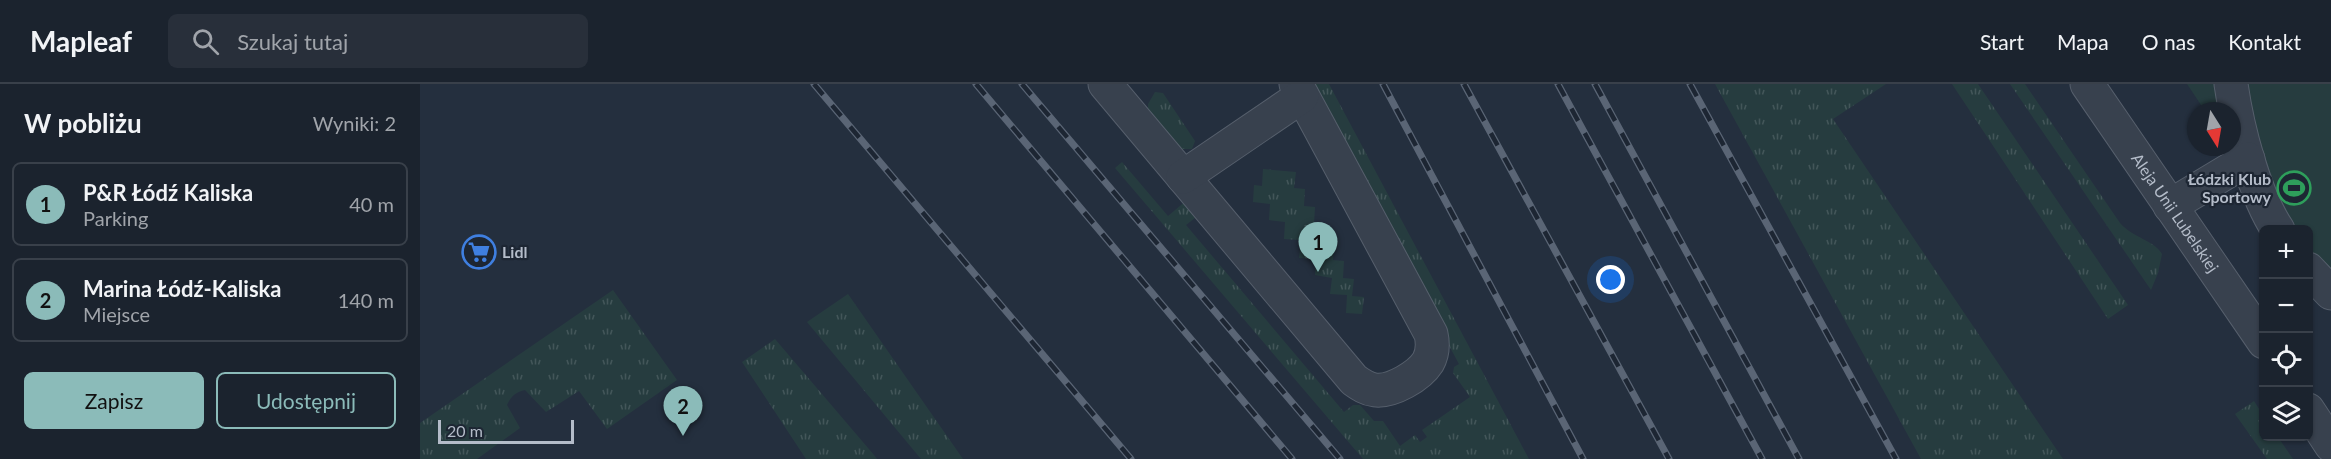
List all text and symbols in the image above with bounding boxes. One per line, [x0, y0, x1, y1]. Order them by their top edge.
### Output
search box [168, 14, 588, 68]
text: Mapleaf [30, 24, 132, 58]
icon: search [189, 25, 222, 58]
text: Szukaj tutaj [237, 28, 348, 55]
text: Start [1980, 29, 2024, 54]
text: Mapa [2057, 29, 2109, 54]
text: O nas [2142, 29, 2195, 54]
text: Kontakt [2228, 29, 2301, 54]
north arrow [2187, 102, 2241, 156]
text: W pobliżu [24, 107, 142, 139]
text: Wyniki: 2 [313, 111, 396, 135]
street label: Aleja Unii Lubelskiej [2128, 149, 2223, 276]
place label: Łódzki Klub Sportowy [2188, 169, 2272, 206]
sports icon: Łódzki Klub Sportowy [2276, 170, 2312, 206]
text: P&R Łódź Kaliska [83, 179, 253, 206]
text: 1 [40, 192, 51, 216]
text: 40 m [349, 192, 394, 216]
text: Parking [83, 206, 148, 230]
pin: 1 [1298, 222, 1338, 272]
map controls [2259, 225, 2313, 441]
button: + [2259, 225, 2313, 279]
supermarket icon: Lidl [461, 234, 497, 270]
place label: Lidl [502, 242, 527, 261]
your location [1596, 265, 1625, 294]
text: Marina Łódź-Kaliska [83, 275, 282, 302]
button: − [2259, 279, 2313, 333]
text: 2 [40, 288, 51, 312]
text: 140 m [338, 288, 394, 312]
text: Miejsce [83, 302, 150, 326]
button: locate [2259, 333, 2313, 387]
button: Zapisz [24, 372, 204, 429]
button: Udostępnij [216, 372, 396, 429]
pin: 2 [664, 386, 702, 436]
button: layers [2259, 387, 2313, 441]
scale bar [438, 417, 574, 444]
text: 20 m [447, 421, 483, 440]

